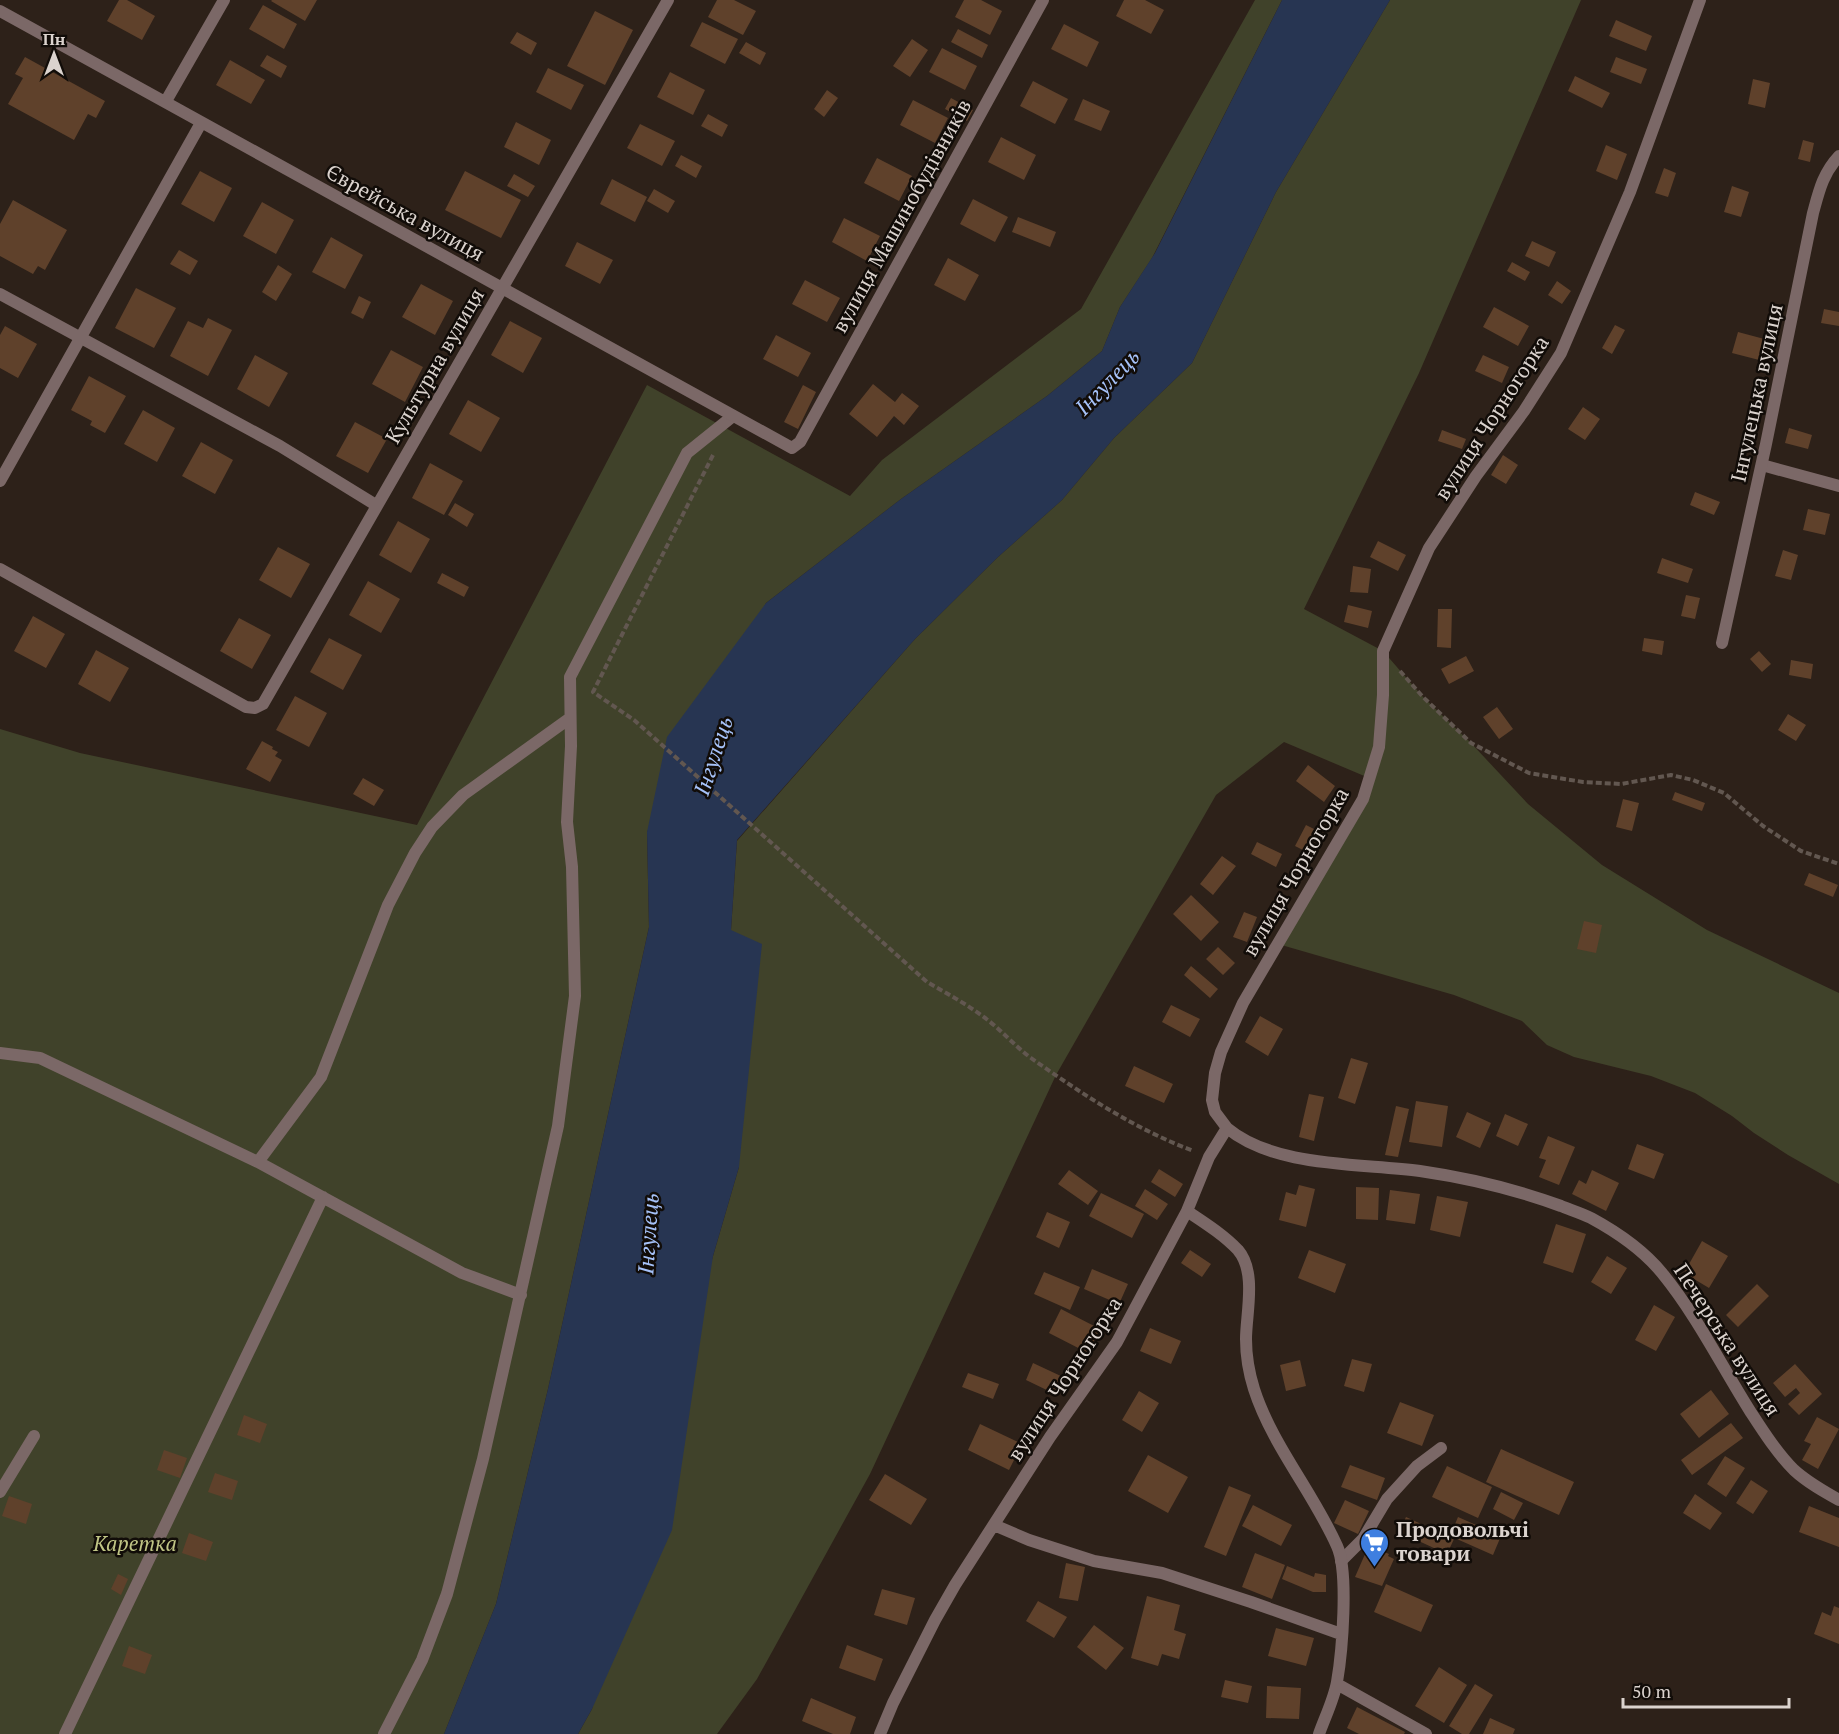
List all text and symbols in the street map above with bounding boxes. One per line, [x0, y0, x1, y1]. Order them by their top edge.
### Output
north arrow [24, 24, 84, 84]
text: Пн [43, 28, 66, 50]
street label: вулиця Машинобудівників [825, 94, 977, 337]
street label: Єврейська вулиця [321, 157, 490, 267]
street label: Культурна вулиця [378, 283, 490, 448]
street label: Інгулецька вулиця [1723, 301, 1789, 484]
street label: вулиця Чорногорка [1428, 330, 1555, 505]
water label: Інгулець [1067, 342, 1145, 422]
water label: Інгулець [686, 713, 739, 800]
street label: вулиця Чорногорка [1235, 782, 1355, 961]
water label: Інгулець [630, 1192, 665, 1277]
street label: Печерська вулиця [1668, 1258, 1788, 1421]
street label: вулиця Чорногорка [1001, 1291, 1128, 1466]
place label: Продовольчі товари [1396, 1515, 1529, 1567]
supermarket icon: Продовольчі товари [1359, 1526, 1391, 1568]
park label: Каретка [92, 1529, 177, 1557]
scale bar [1623, 1671, 1790, 1709]
text: 50 m [1632, 1679, 1672, 1703]

